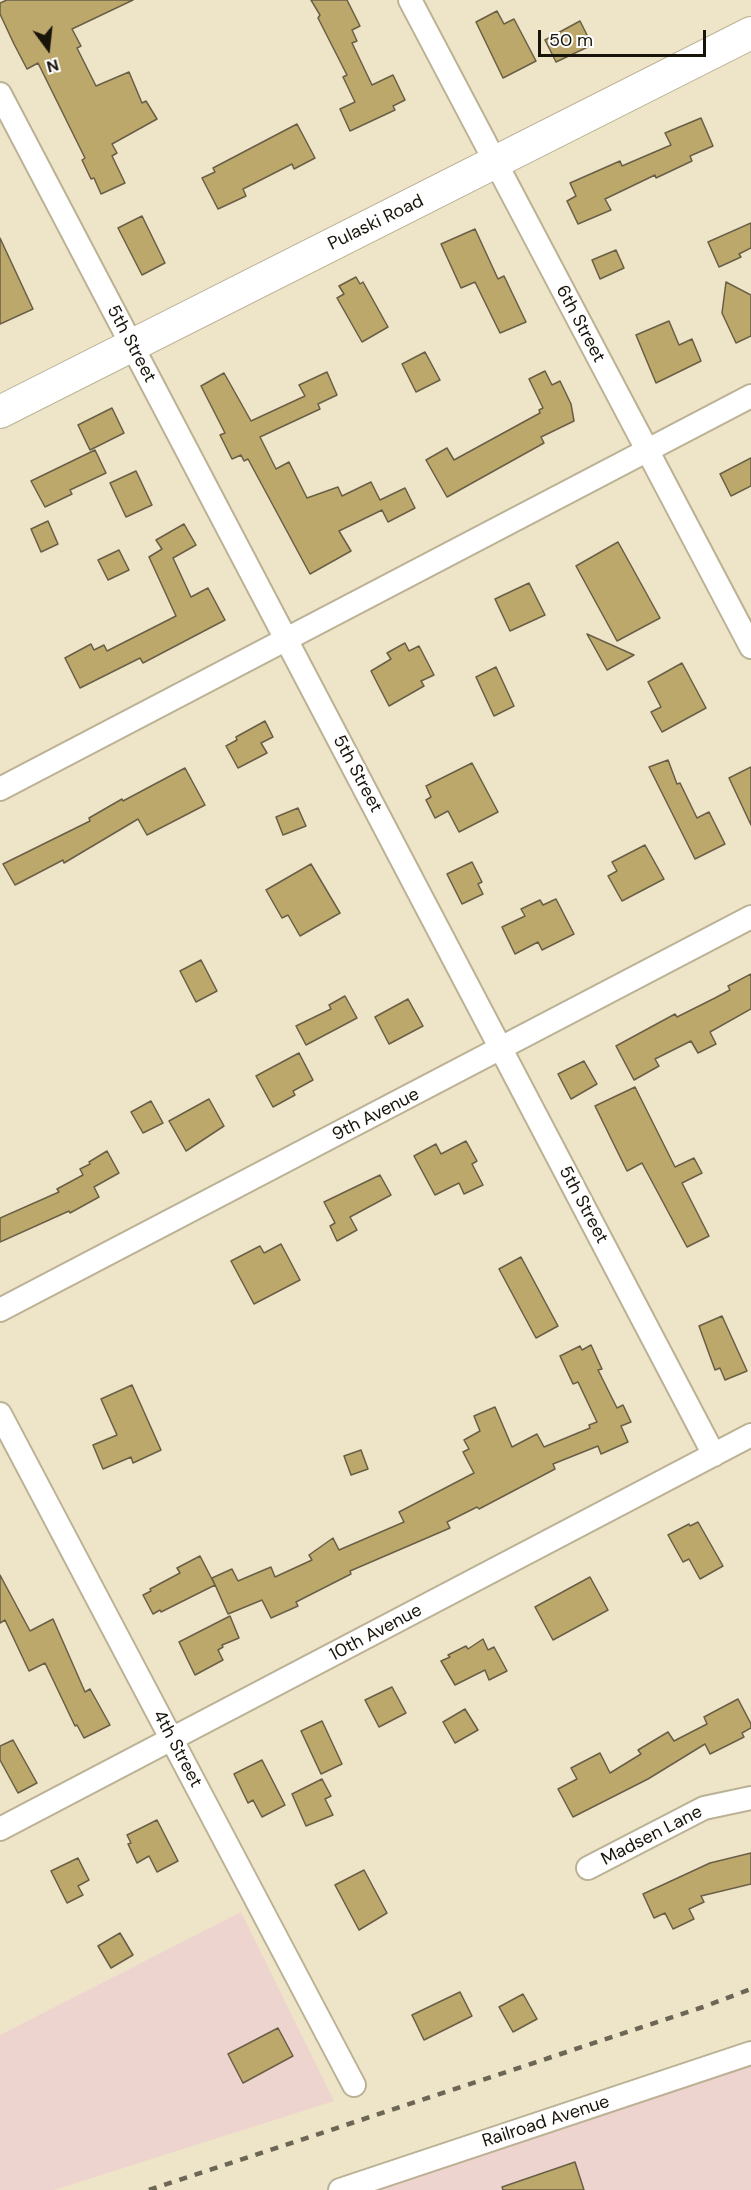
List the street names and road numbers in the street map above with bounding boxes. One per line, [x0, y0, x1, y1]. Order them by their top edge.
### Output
street label: Pulaski Road [325, 191, 427, 255]
street label: 6th Street [551, 282, 609, 366]
street label: 5th Street [102, 302, 160, 386]
street label: 5th Street [328, 732, 386, 816]
street label: 9th Avenue [329, 1084, 423, 1146]
street label: 5th Street [554, 1163, 612, 1247]
street label: 10th Avenue [326, 1600, 426, 1666]
street label: 4th Street [148, 1707, 206, 1791]
street label: Madsen Lane [598, 1801, 706, 1871]
street label: Railroad Avenue [480, 2091, 612, 2153]

